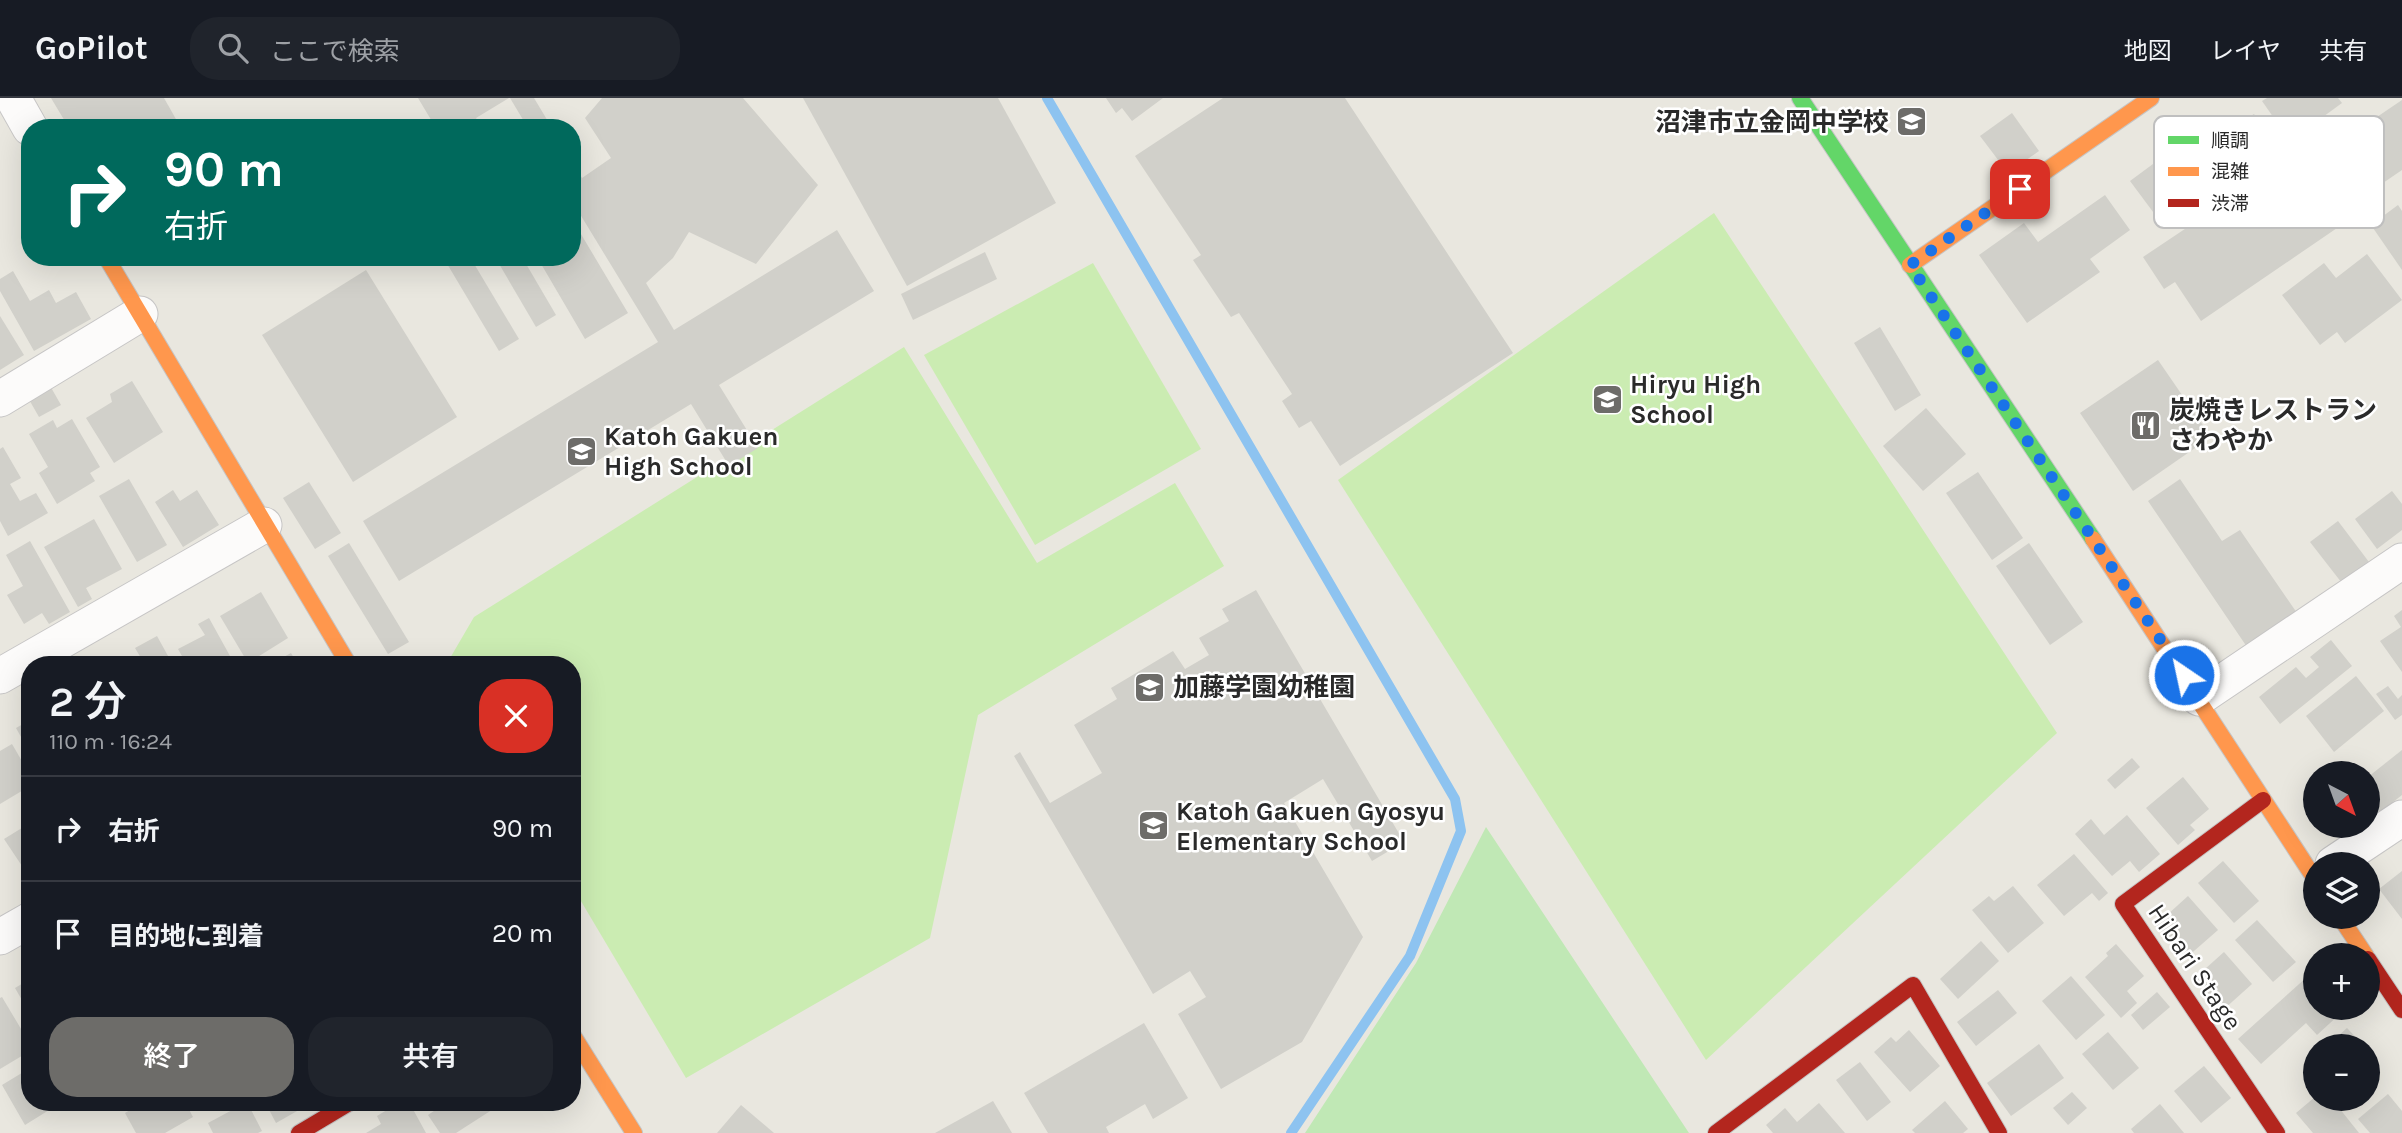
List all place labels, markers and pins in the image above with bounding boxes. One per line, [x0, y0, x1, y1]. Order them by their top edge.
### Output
school or university icon: 沼津市立金岡中学校 [1895, 105, 1929, 139]
place label: 沼津市立金岡中学校 [1655, 107, 1889, 138]
pin [1990, 159, 2050, 219]
place label: Hiryu High School [1630, 369, 1761, 430]
school or university icon: Hiryu High School [1590, 382, 1624, 416]
place label: 炭焼きレストラン さわやか [2169, 395, 2377, 456]
restaurant icon: 炭焼きレストラン さわやか [2129, 408, 2163, 442]
place label: Katoh Gakuen High School [604, 421, 778, 482]
school or university icon: Katoh Gakuen High School [564, 434, 598, 468]
school or university icon: 加藤学園幼稚園 [1133, 670, 1167, 704]
place label: 加藤学園幼稚園 [1173, 672, 1355, 703]
place label: Katoh Gakuen Gyosyu Elementary School [1176, 796, 1445, 857]
school or university icon: Katoh Gakuen Gyosyu Elementary School [1136, 809, 1170, 843]

